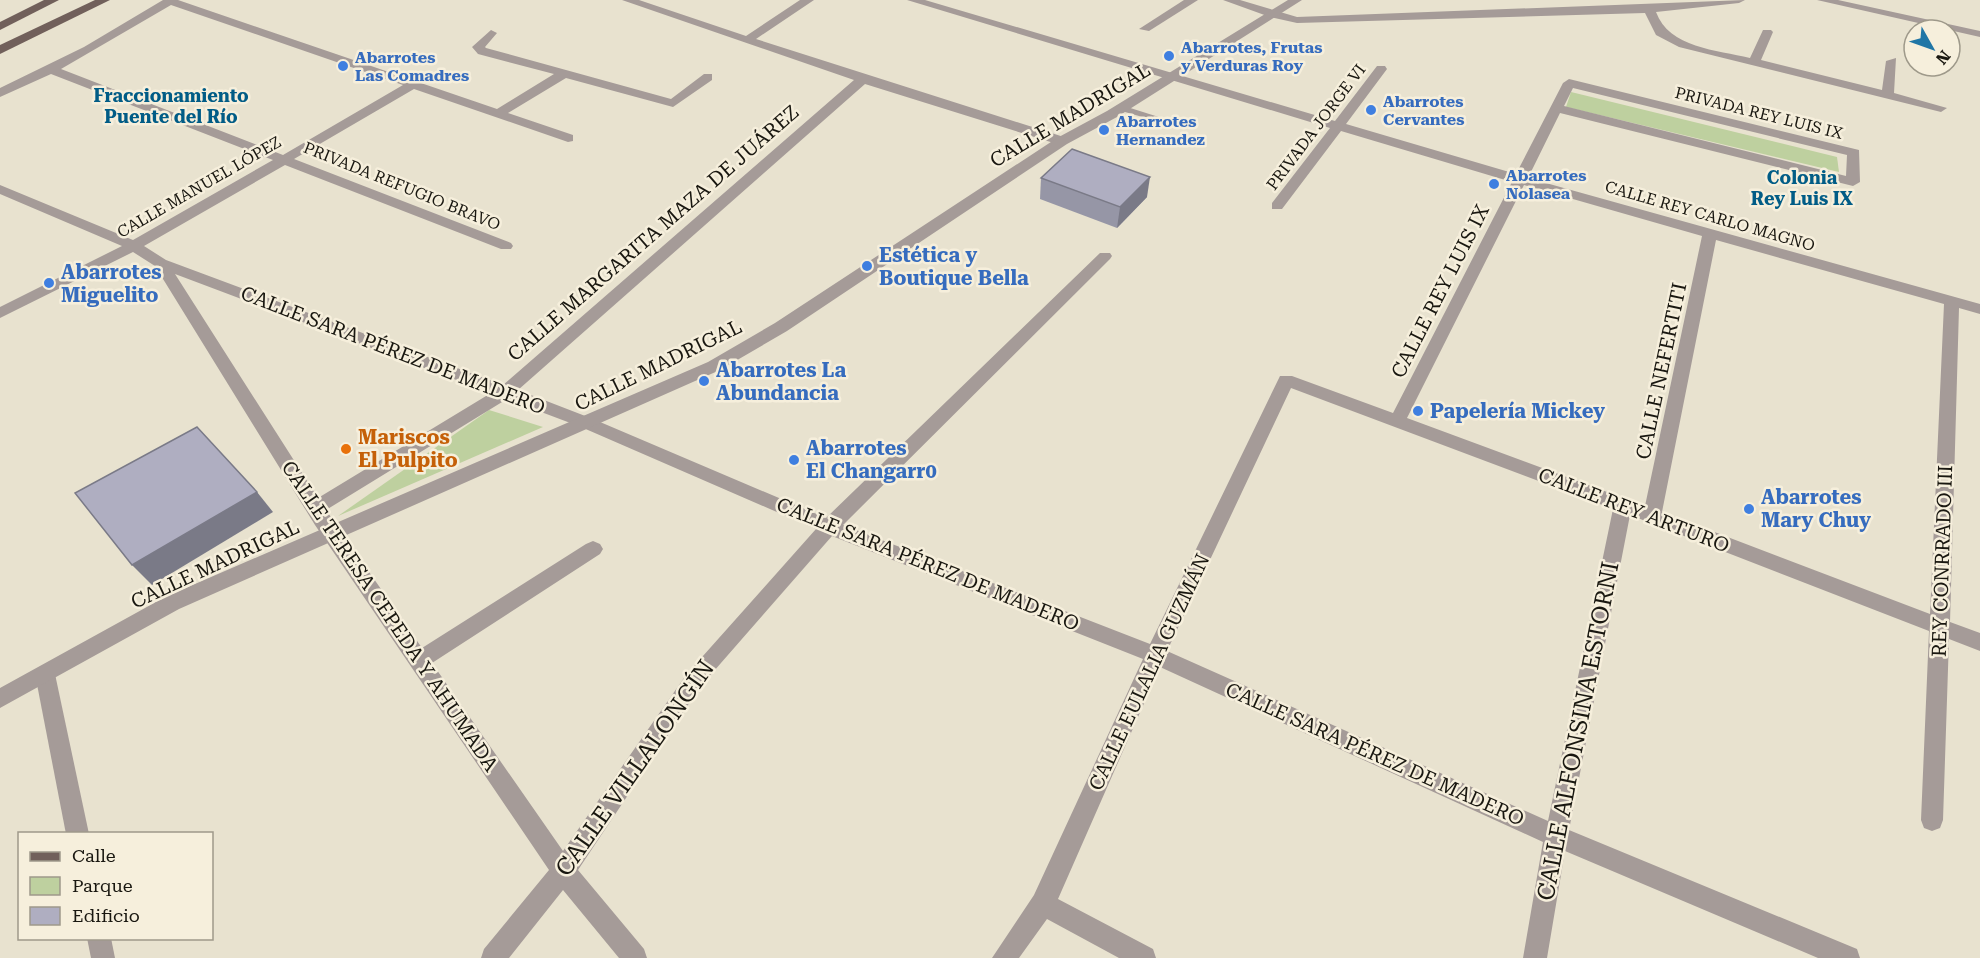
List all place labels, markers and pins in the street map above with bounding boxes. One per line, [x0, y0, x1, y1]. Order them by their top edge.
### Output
place label: Abarrotes, Frutas y Verduras Roy [1181, 38, 1323, 75]
place label: Abarrotes Las Comadres [355, 48, 469, 85]
marker: Abarrotes, Frutas y Verduras Roy [1162, 49, 1176, 63]
marker: Abarrotes Las Comadres [336, 59, 350, 73]
place label: Abarrotes Cervantes [1383, 92, 1465, 129]
marker: Abarrotes Cervantes [1364, 103, 1378, 117]
place label: Abarrotes Hernandez [1116, 112, 1205, 149]
marker: Abarrotes Hernandez [1097, 123, 1111, 137]
place label: Abarrotes Nolasea [1506, 166, 1586, 203]
marker: Abarrotes Nolasea [1487, 177, 1501, 191]
place label: Estética y Boutique Bella [879, 243, 1029, 290]
marker: Estética y Boutique Bella [860, 259, 874, 273]
place label: Abarrotes Miguelito [61, 260, 162, 307]
marker: Abarrotes Miguelito [42, 276, 56, 290]
place label: Abarrotes La Abundancia [716, 358, 847, 405]
marker: Abarrotes La Abundancia [697, 374, 711, 388]
place label: Papelería Mickey [1430, 399, 1605, 423]
marker: Papelería Mickey [1411, 404, 1425, 418]
place label: Mariscos El Pulpito [358, 425, 458, 472]
place label: Abarrotes El Changarr0 [806, 436, 937, 483]
marker: Mariscos El Pulpito [339, 442, 353, 456]
marker: Abarrotes El Changarr0 [787, 453, 801, 467]
place label: Abarrotes Mary Chuy [1761, 485, 1871, 532]
marker: Abarrotes Mary Chuy [1742, 502, 1756, 516]

